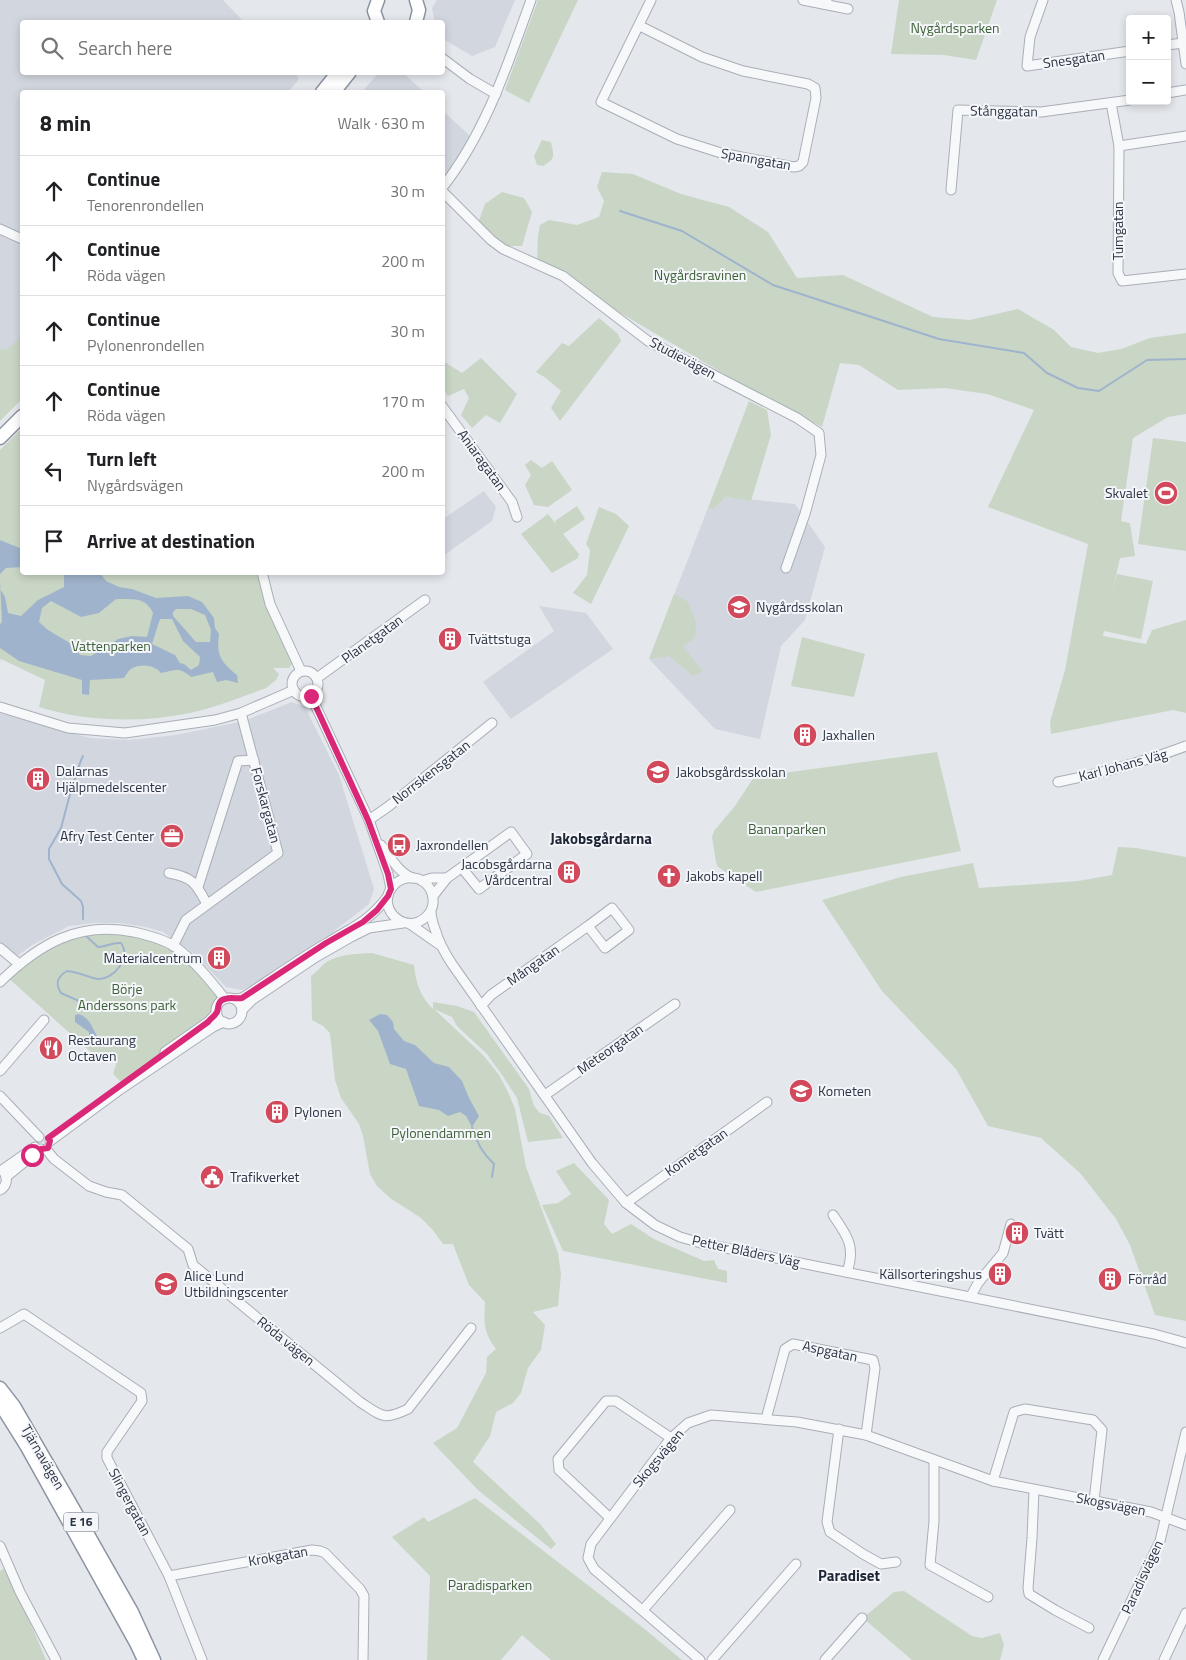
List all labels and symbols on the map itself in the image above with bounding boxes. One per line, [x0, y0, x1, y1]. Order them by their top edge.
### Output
park label: Nygårdsparken [910, 17, 1000, 38]
street label: Snesgatan [1042, 44, 1106, 73]
street label: Stånggatan [970, 99, 1038, 122]
street label: Spanngatan [719, 142, 793, 175]
street label: Tumgatan [1107, 202, 1128, 260]
park label: Nygårdsravinen [654, 264, 746, 285]
street label: Studievägen [646, 331, 720, 384]
street label: Aniaragatan [453, 425, 512, 495]
sports icon: Skvalet [1153, 480, 1179, 506]
place label: Skvalet [1105, 482, 1148, 503]
school or university icon: Nygårdsskolan [726, 594, 752, 620]
place label: Nygårdsskolan [756, 596, 843, 617]
street label: Planetgatan [337, 609, 407, 668]
building icon: Tvättstuga [437, 626, 463, 652]
place label: Tvättstuga [468, 628, 531, 649]
park label: Vattenparken [71, 635, 151, 656]
route end [300, 685, 323, 708]
building icon: Jaxhallen [792, 722, 818, 748]
place label: Jaxhallen [822, 724, 875, 745]
street label: Norrskensgatan [387, 734, 474, 809]
street label: Karl Johans Väg [1076, 743, 1170, 786]
school or university icon: Jakobsgårdsskolan [645, 759, 671, 785]
place label: Dalarnas Hjälpmedelscenter [56, 760, 167, 797]
place label: Jakobsgårdsskolan [676, 761, 786, 782]
street label: Forskargatan [246, 765, 287, 845]
building icon: Dalarnas Hjälpmedelscenter [25, 766, 51, 792]
park label: Bananparken [748, 818, 826, 839]
office icon: Afry Test Center [159, 823, 185, 849]
place label: Afry Test Center [60, 825, 154, 846]
district label: Jakobsgårdarna [550, 827, 652, 850]
bus stop icon: Jaxrondellen [386, 832, 412, 858]
place label: Jaxrondellen [416, 834, 489, 855]
place label: Jacobsgårdarna Vårdcentral [461, 853, 552, 890]
building icon: Jacobsgårdarna Vårdcentral [556, 859, 582, 885]
church icon: Jakobs kapell [656, 863, 682, 889]
place label: Jakobs kapell [686, 865, 763, 886]
street label: Mångatan [502, 939, 563, 990]
building icon: Materialcentrum [206, 945, 232, 971]
place label: Materialcentrum [104, 947, 202, 968]
park label: Börje Anderssons park [78, 978, 177, 1015]
street label: Meteorgatan [572, 1018, 647, 1079]
place label: Restaurang Octaven [68, 1029, 136, 1066]
restaurant icon: Restaurang Octaven [38, 1035, 64, 1061]
school or university icon: Kometen [788, 1078, 814, 1104]
place label: Kometen [818, 1080, 871, 1101]
building icon: Pylonen [264, 1099, 290, 1125]
place label: Pylonen [294, 1101, 342, 1122]
park label: Pylonendammen [391, 1122, 491, 1143]
street label: Kometgatan [660, 1122, 731, 1181]
route start [21, 1144, 44, 1167]
public building icon: Trafikverket [199, 1164, 225, 1190]
place label: Trafikverket [230, 1166, 299, 1187]
building icon: Tvätt [1004, 1220, 1030, 1246]
place label: Tvätt [1034, 1222, 1064, 1243]
street label: Petter Blåders Väg [690, 1229, 802, 1272]
building icon: Källsorteringshus [987, 1261, 1013, 1287]
place label: Källsorteringshus [879, 1263, 982, 1284]
place label: Alice Lund Utbildningscenter [184, 1265, 288, 1302]
building icon: Förråd [1097, 1266, 1123, 1292]
place label: Förråd [1128, 1268, 1167, 1289]
school or university icon: Alice Lund Utbildningscenter [153, 1271, 179, 1297]
street label: Röda vägen [253, 1311, 320, 1370]
street label: Aspgatan [801, 1334, 860, 1367]
street label: Tjärnavägen [16, 1420, 71, 1493]
street label: Skogsvägen [627, 1424, 688, 1491]
street label: Slingergatan [104, 1464, 157, 1539]
street label: Skogsvägen [1074, 1486, 1148, 1521]
road number: E 16 [64, 1512, 98, 1531]
street label: Paradisvägen [1115, 1536, 1168, 1617]
street label: Krokgatan [246, 1540, 309, 1571]
district label: Paradiset [818, 1564, 881, 1587]
park label: Paradisparken [448, 1574, 532, 1595]

